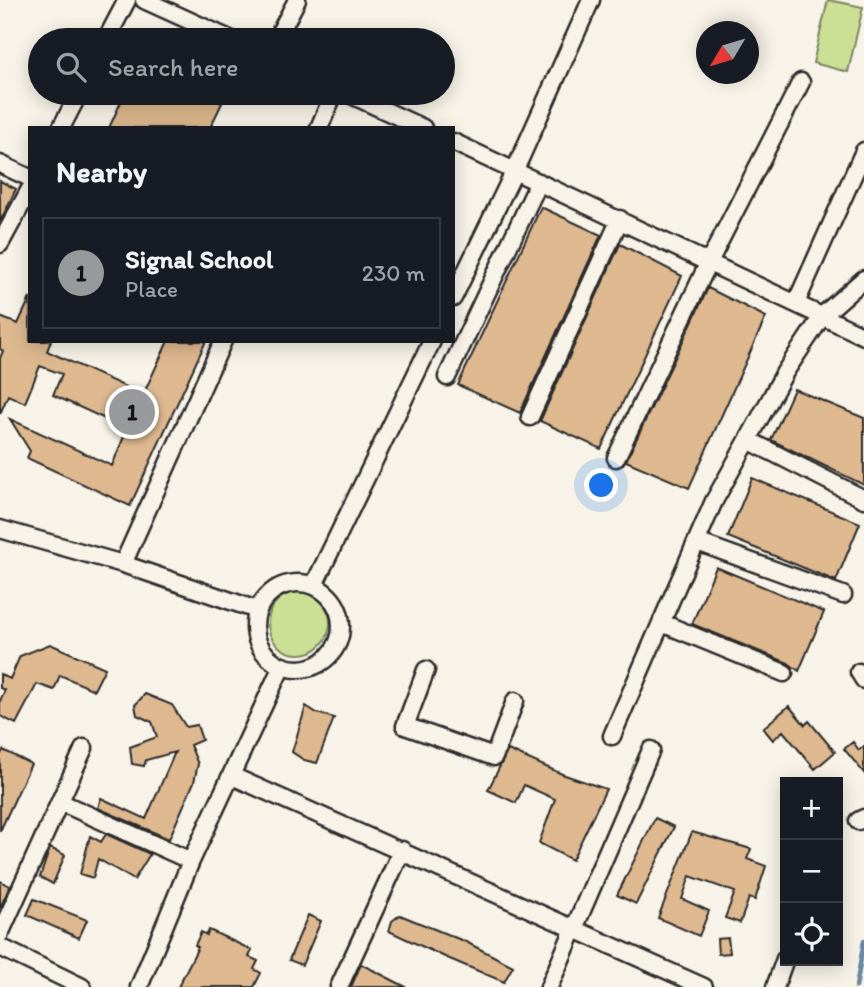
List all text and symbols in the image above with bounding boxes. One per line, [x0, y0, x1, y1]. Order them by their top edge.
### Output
north arrow [696, 21, 759, 84]
search box [28, 28, 455, 105]
icon: search [52, 48, 90, 86]
text: Search here [108, 51, 238, 83]
text: Nearby [56, 153, 147, 190]
text: Signal School [125, 243, 273, 275]
text: 1 [76, 259, 86, 287]
text: 230 m [362, 259, 425, 287]
text: Place [125, 275, 178, 303]
pin: 1 [109, 386, 155, 438]
your location [584, 468, 618, 502]
map controls [780, 777, 843, 966]
button: + [780, 777, 843, 840]
button: − [780, 840, 843, 903]
button: locate [780, 903, 843, 966]

